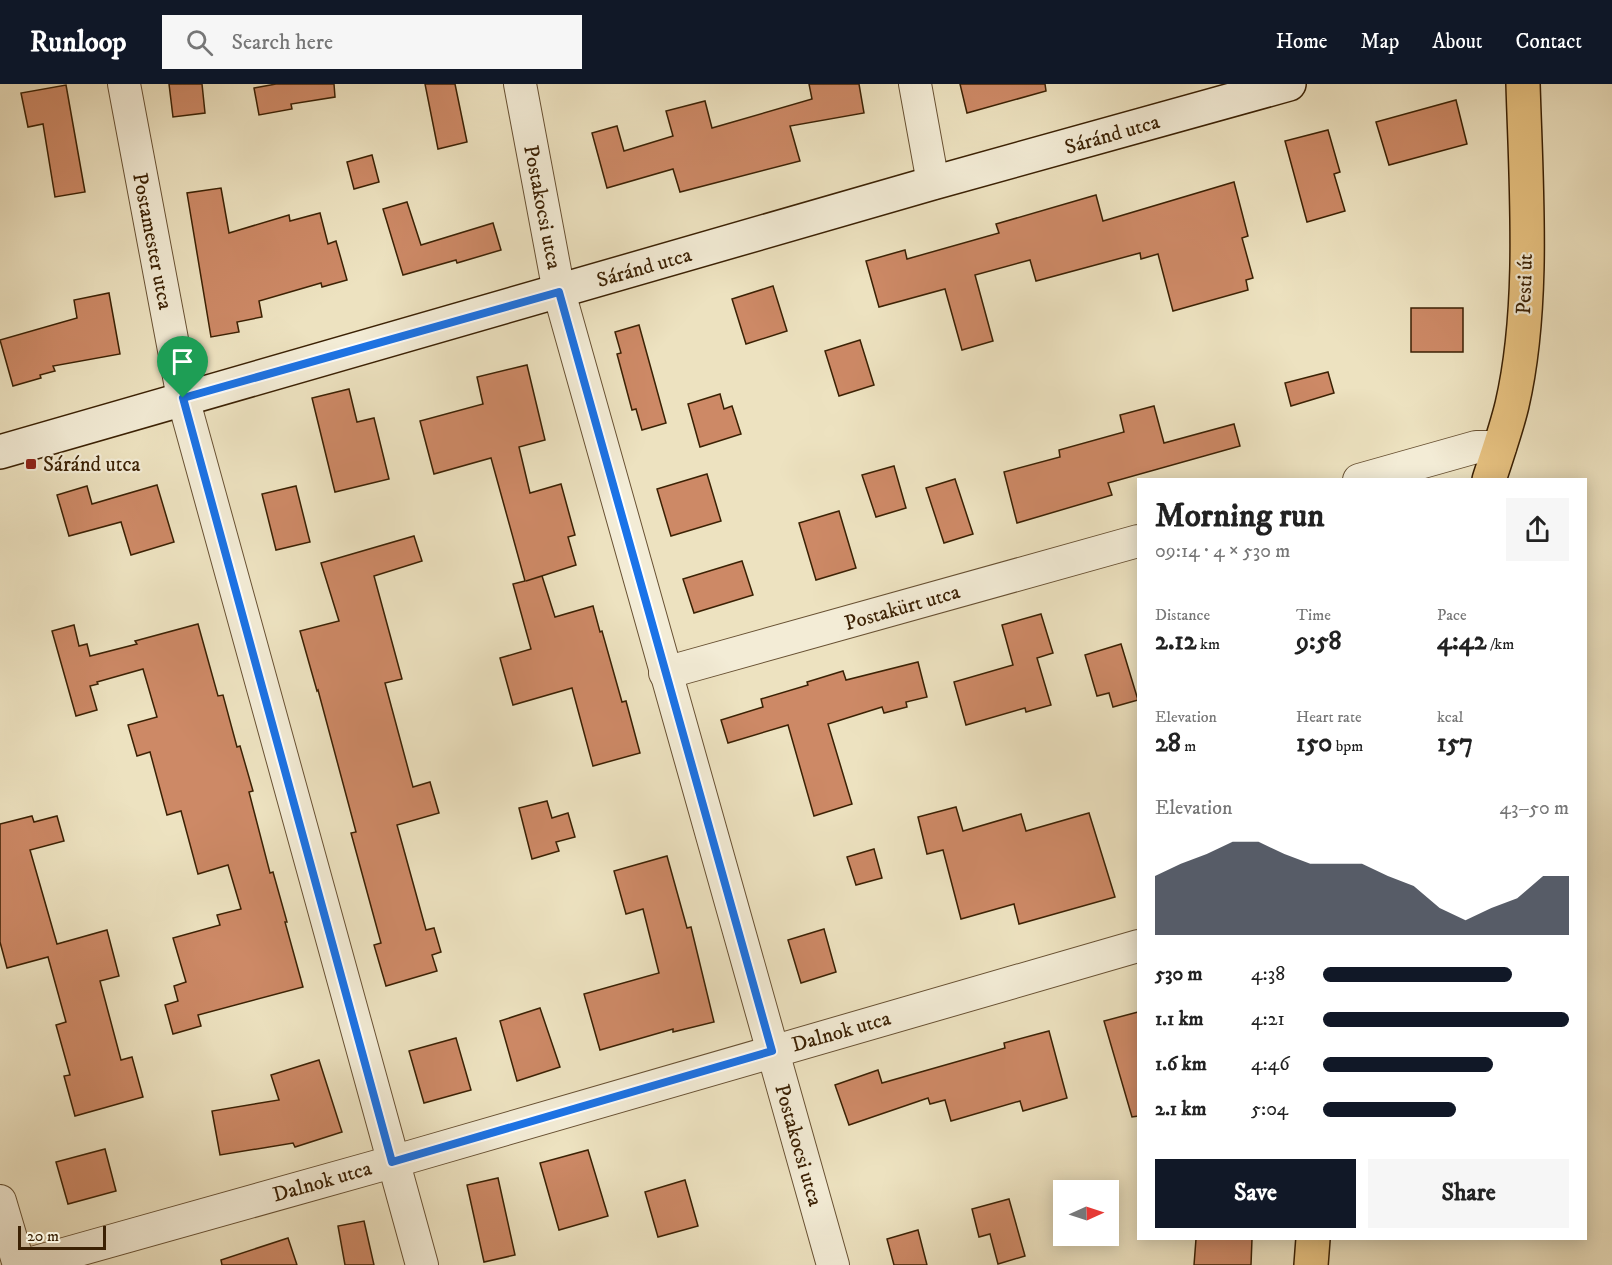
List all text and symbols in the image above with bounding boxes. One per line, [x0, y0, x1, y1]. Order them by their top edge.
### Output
search box [162, 15, 582, 69]
text: Runloop [30, 25, 126, 60]
icon: search [183, 26, 216, 59]
text: Search here [231, 29, 333, 56]
text: Home [1276, 29, 1328, 55]
text: Map [1361, 29, 1399, 55]
text: About [1432, 29, 1483, 55]
text: Contact [1516, 29, 1582, 55]
street label: Sáránd utca [1062, 109, 1163, 161]
street label: Postakocsi utca [517, 143, 567, 272]
street label: Postamester utca [126, 171, 178, 312]
street label: Sáránd utca [594, 242, 695, 294]
street label: Pesti út [1511, 253, 1539, 315]
pin [157, 336, 208, 398]
icon: arrive [166, 345, 199, 378]
place label: Sáránd utca [43, 452, 140, 478]
marker: Sáránd utca [24, 457, 38, 471]
text: Morning run [1155, 496, 1324, 537]
button: share [1506, 498, 1569, 561]
text: 09:14 · 4 × 530 m [1155, 539, 1290, 564]
street label: Postakürt utca [841, 579, 963, 637]
text: Distance [1155, 605, 1210, 625]
text: Time [1296, 605, 1331, 625]
text: Pace [1437, 605, 1467, 625]
text: 2.12 [1155, 625, 1197, 658]
text: 9:58 [1296, 625, 1342, 658]
text: 4:42 [1437, 625, 1487, 658]
text: km [1197, 634, 1220, 654]
text: /km [1487, 634, 1514, 654]
text: Elevation [1155, 707, 1217, 727]
text: Heart rate [1296, 707, 1362, 727]
text: kcal [1437, 707, 1463, 727]
text: 28 [1155, 727, 1181, 760]
text: 150 [1296, 727, 1332, 760]
text: 157 [1437, 727, 1473, 760]
text: m [1181, 736, 1196, 756]
text: bpm [1332, 736, 1363, 756]
text: Elevation [1155, 796, 1232, 821]
text: 43–50 m [1499, 796, 1569, 821]
text: 530 m [1155, 962, 1202, 987]
text: 4:38 [1251, 962, 1285, 987]
street label: Dalnok utca [789, 1005, 894, 1058]
text: 1.1 km [1155, 1007, 1204, 1032]
text: 4:21 [1251, 1007, 1285, 1032]
text: 1.6 km [1155, 1052, 1207, 1077]
text: 4:46 [1251, 1052, 1290, 1077]
street label: Postakocsi utca [768, 1081, 828, 1209]
text: 2.1 km [1155, 1097, 1206, 1122]
text: 5:04 [1251, 1097, 1288, 1122]
street label: Dalnok utca [270, 1155, 375, 1208]
button: Save [1155, 1159, 1356, 1228]
button: Share [1368, 1159, 1569, 1228]
north arrow [1053, 1180, 1119, 1246]
map controls [1053, 1180, 1119, 1246]
scale bar [18, 1223, 106, 1250]
text: 20 m [27, 1226, 59, 1246]

